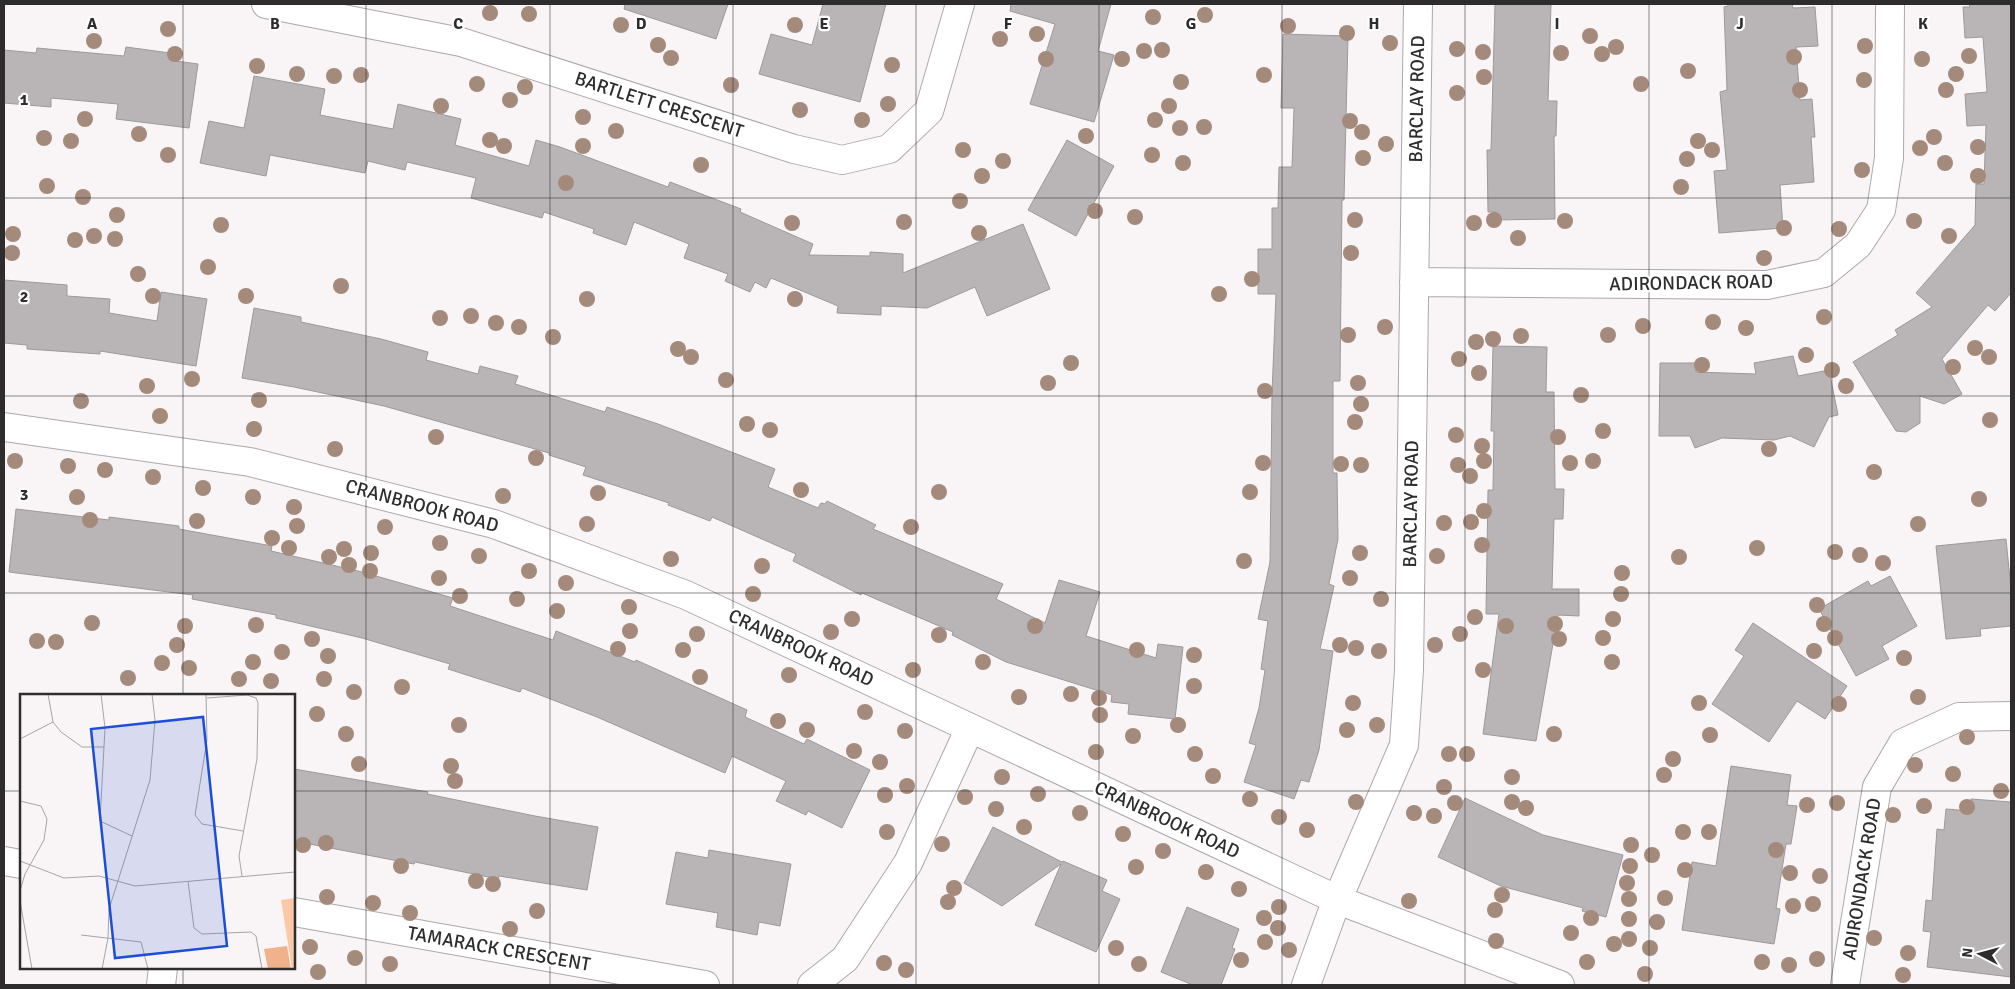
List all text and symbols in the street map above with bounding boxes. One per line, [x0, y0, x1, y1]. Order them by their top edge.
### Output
text: A [87, 14, 98, 34]
text: B [270, 14, 280, 34]
text: C [453, 14, 463, 34]
text: D [636, 14, 647, 34]
text: E [819, 14, 829, 34]
text: F [1004, 14, 1013, 34]
text: G [1186, 14, 1196, 34]
text: H [1369, 14, 1379, 34]
text: I [1554, 14, 1560, 34]
text: J [1736, 14, 1744, 34]
text: K [1918, 14, 1928, 34]
street label: BARCLAY ROAD [1404, 35, 1430, 163]
street label: BARTLETT CRESCENT [572, 66, 747, 144]
text: 1 [20, 90, 29, 110]
street label: ADIRONDACK ROAD [1609, 270, 1773, 296]
text: 2 [20, 287, 28, 307]
street label: BARCLAY ROAD [1398, 440, 1424, 568]
street label: CRANBROOK ROAD [343, 474, 501, 538]
text: 3 [20, 485, 28, 505]
street label: CRANBROOK ROAD [724, 604, 878, 692]
inset map [20, 694, 295, 969]
street label: CRANBROOK ROAD [1090, 776, 1244, 864]
street label: ADIRONDACK ROAD [1837, 796, 1887, 962]
street label: TAMARACK CRESCENT [406, 921, 593, 977]
north arrow [1955, 929, 2005, 979]
text: N [1959, 947, 1977, 958]

